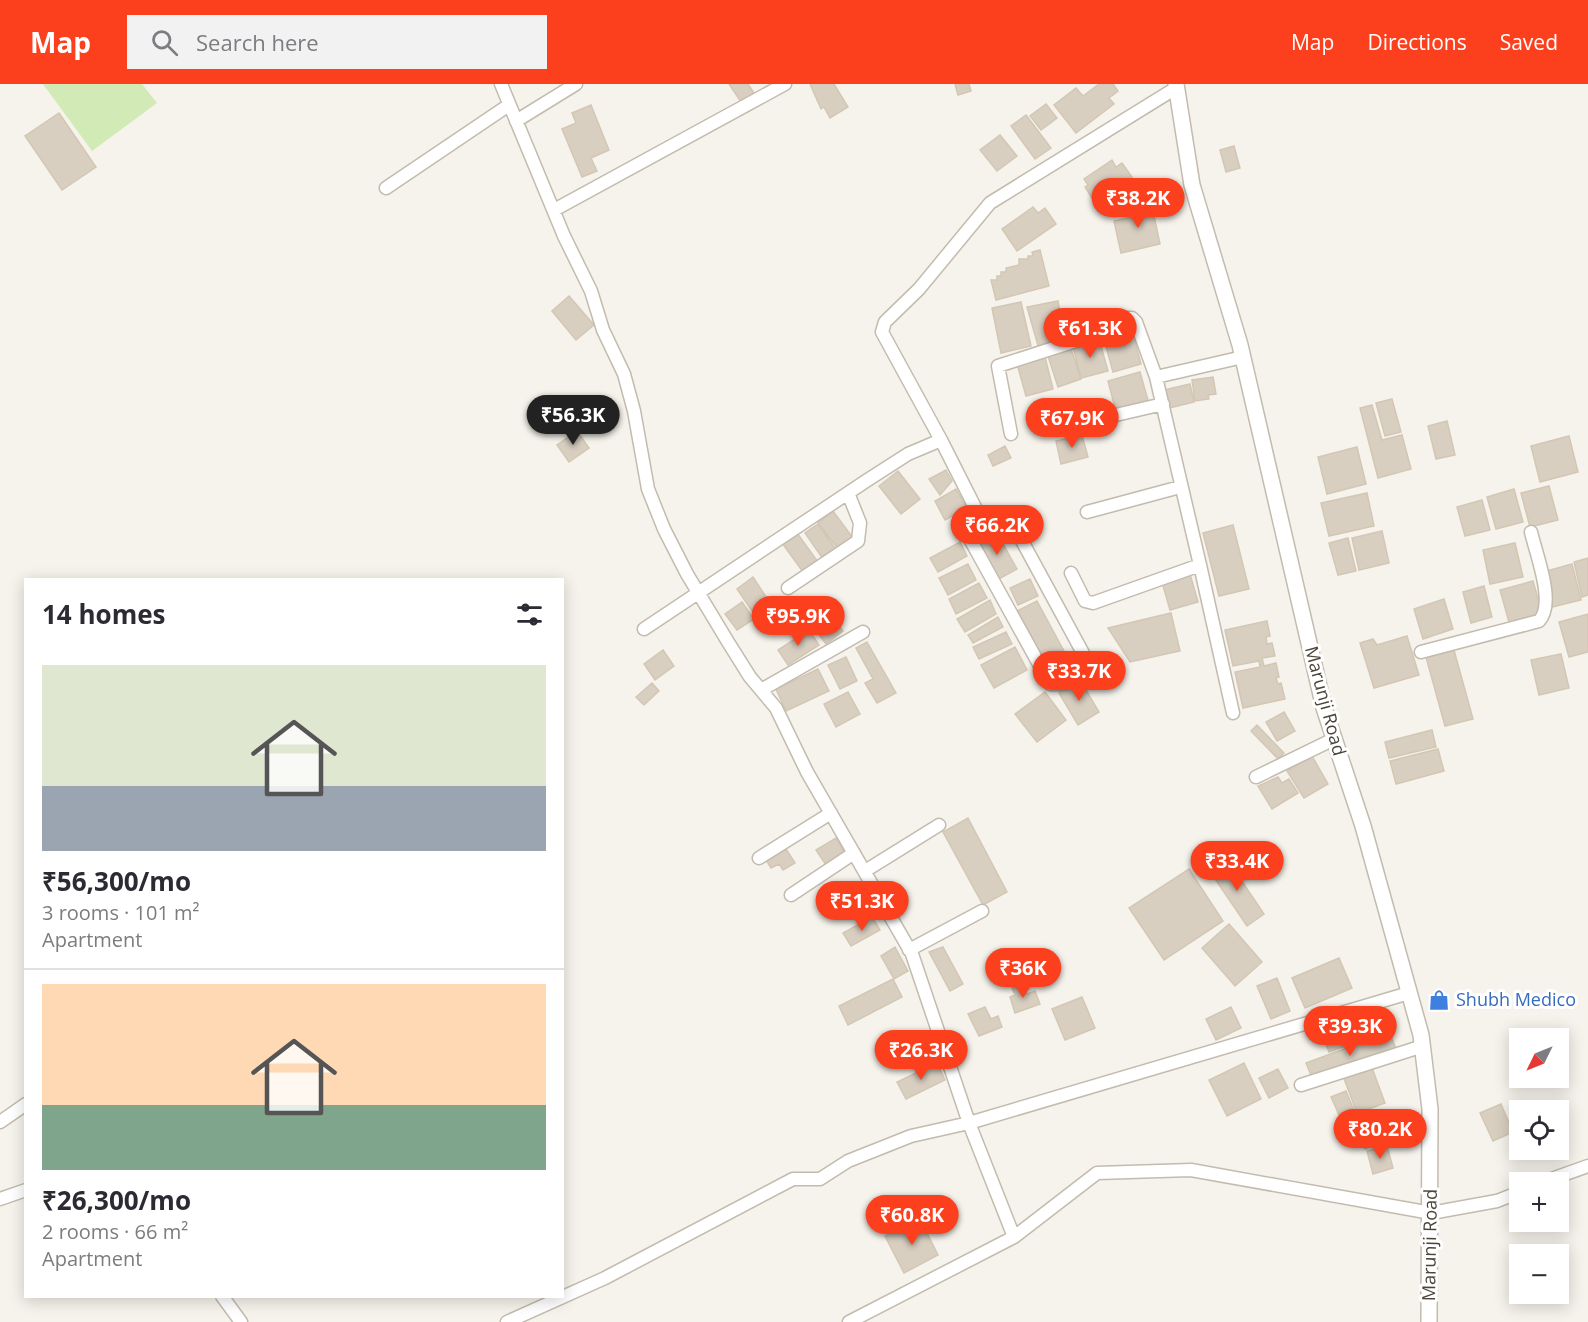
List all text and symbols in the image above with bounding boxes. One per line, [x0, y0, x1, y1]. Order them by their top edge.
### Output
search box [127, 15, 547, 69]
text: Map [30, 23, 91, 61]
icon: search [148, 26, 181, 59]
text: Search here [196, 27, 319, 57]
text: Map [1291, 28, 1334, 56]
text: Directions [1367, 28, 1467, 56]
text: Saved [1500, 28, 1558, 56]
pin: ₹38.2K [1089, 178, 1187, 229]
text: ₹38.2K [1106, 184, 1170, 211]
pin: ₹61.3K [1041, 308, 1139, 359]
text: ₹61.3K [1058, 314, 1122, 341]
pin: ₹56.3K [524, 395, 622, 446]
pin: ₹67.9K [1023, 398, 1121, 449]
text: ₹56.3K [541, 401, 605, 428]
text: ₹67.9K [1040, 404, 1104, 431]
pin: ₹66.2K [948, 505, 1046, 556]
text: ₹66.2K [965, 511, 1029, 538]
text: 14 homes [42, 596, 166, 632]
pin: ₹95.9K [749, 596, 847, 647]
icon: filters [513, 598, 546, 631]
text: ₹95.9K [766, 602, 830, 629]
street label: Marunji Road [1300, 643, 1352, 758]
pin: ₹33.7K [1030, 651, 1128, 702]
text: ₹33.7K [1047, 657, 1111, 684]
icon: home [240, 704, 348, 812]
pin: ₹33.4K [1188, 841, 1286, 892]
text: ₹33.4K [1205, 847, 1269, 874]
text: ₹56,300/mo [42, 863, 191, 899]
pin: ₹51.3K [813, 881, 911, 932]
text: ₹51.3K [830, 887, 894, 914]
text: 3 rooms · 101 m² [42, 899, 200, 926]
text: Apartment [42, 926, 142, 953]
pin: ₹36K [987, 948, 1059, 999]
text: ₹36K [999, 954, 1047, 981]
place label: Shubh Medico [1456, 987, 1576, 1011]
shop icon: Shubh Medico [1427, 988, 1451, 1012]
pin: ₹39.3K [1301, 1006, 1399, 1057]
text: ₹39.3K [1318, 1012, 1382, 1039]
icon: home [240, 1023, 348, 1131]
north arrow [1509, 1028, 1569, 1088]
map controls [1509, 1028, 1569, 1304]
pin: ₹26.3K [872, 1030, 970, 1081]
text: ₹26.3K [889, 1036, 953, 1063]
button: locate [1509, 1100, 1569, 1160]
pin: ₹80.2K [1331, 1109, 1429, 1160]
text: ₹80.2K [1348, 1115, 1412, 1142]
button: + [1509, 1172, 1569, 1232]
text: ₹26,300/mo [42, 1182, 191, 1218]
street label: Marunji Road [1416, 1189, 1442, 1301]
pin: ₹60.8K [863, 1195, 961, 1246]
text: ₹60.8K [880, 1201, 944, 1228]
text: 2 rooms · 66 m² [42, 1218, 188, 1245]
button: − [1509, 1244, 1569, 1304]
text: Apartment [42, 1245, 142, 1272]

